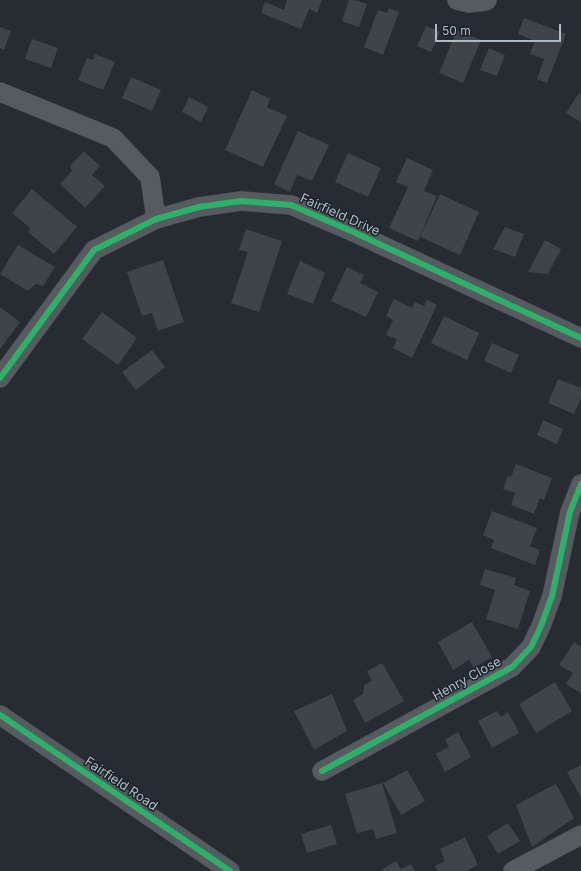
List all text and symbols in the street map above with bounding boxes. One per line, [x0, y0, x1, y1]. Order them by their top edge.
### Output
scale bar [437, 16, 563, 42]
text: 50 m [442, 23, 471, 38]
street label: Fairfield Drive [298, 190, 382, 240]
street label: Henry Close [430, 654, 504, 704]
street label: Fairfield Road [82, 754, 160, 814]

